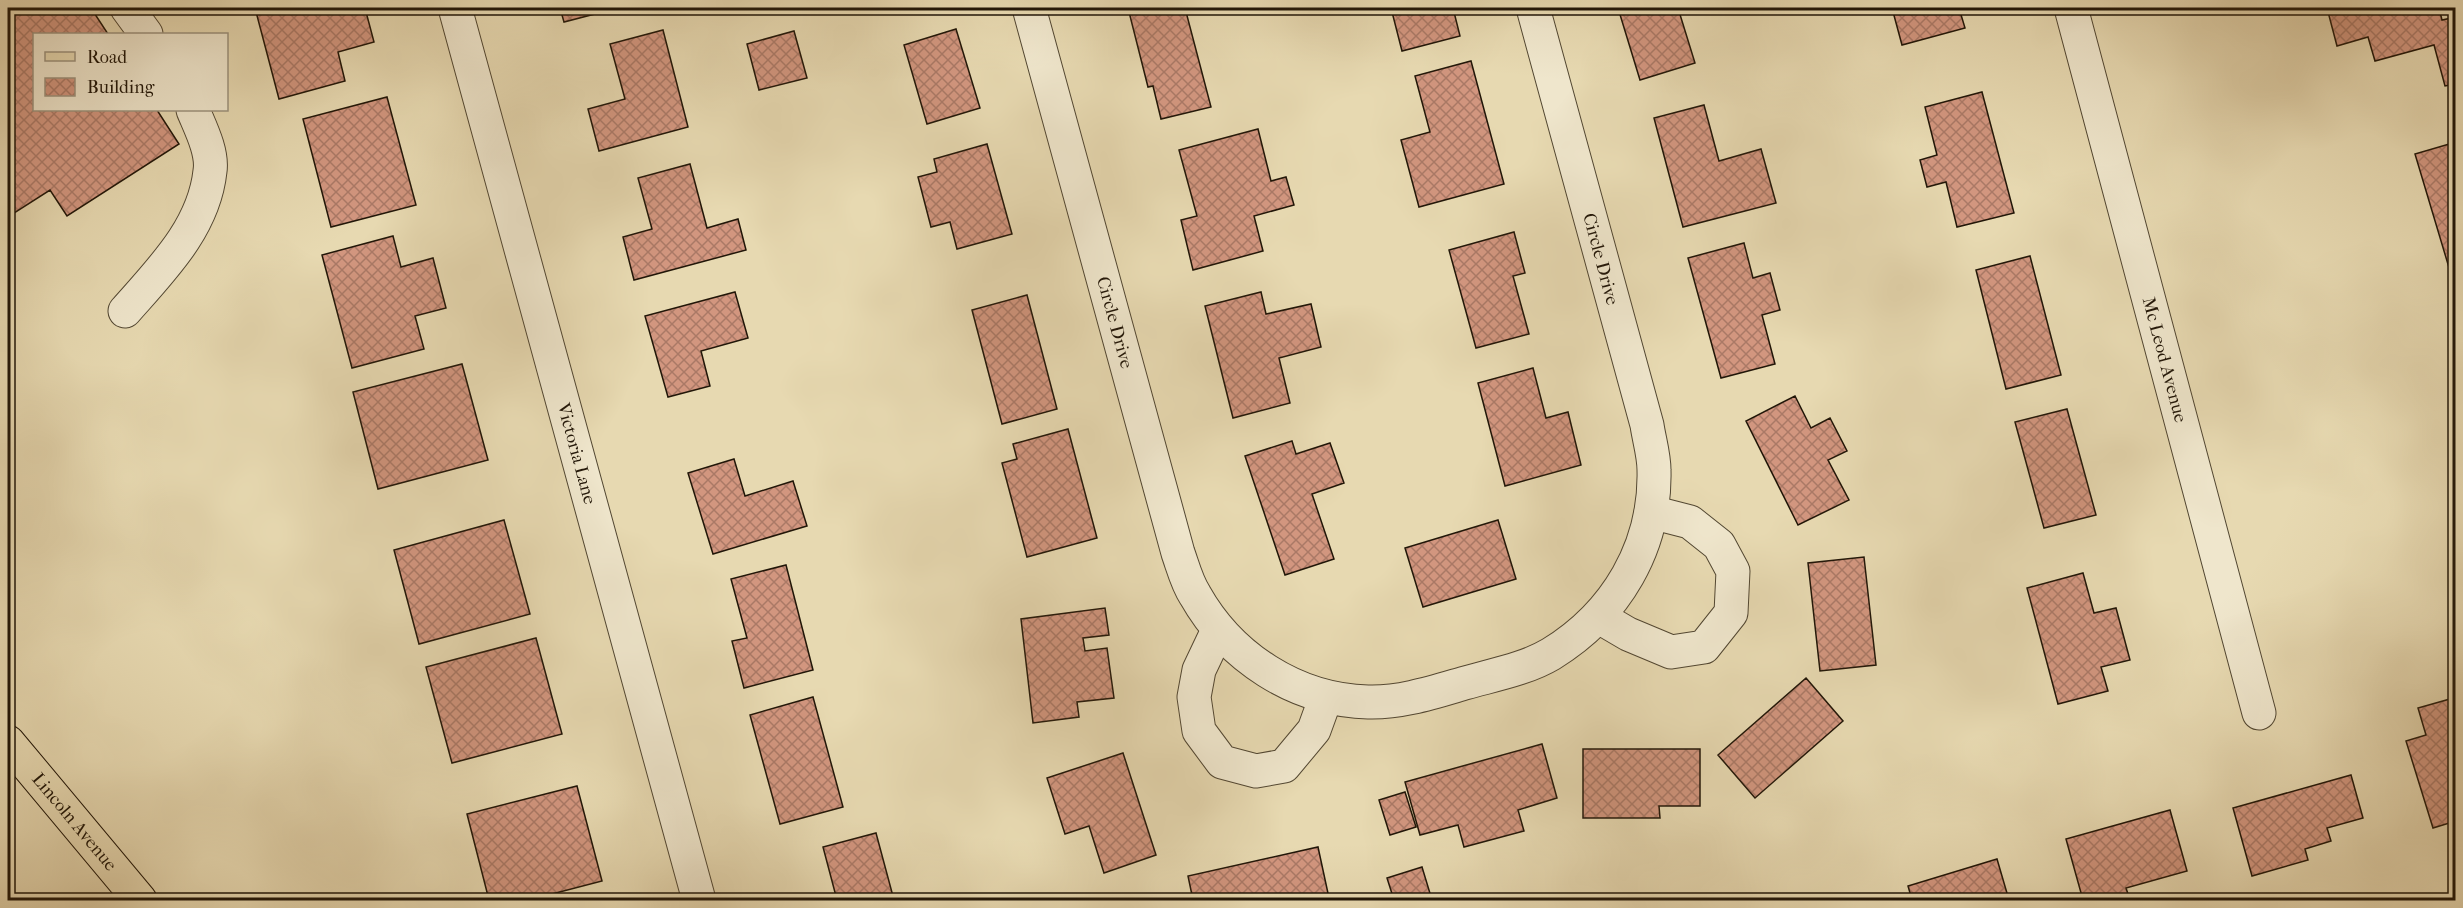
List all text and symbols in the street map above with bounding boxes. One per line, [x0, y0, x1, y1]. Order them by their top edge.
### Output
legend [33, 33, 228, 111]
text: Road [87, 47, 127, 68]
text: Building [87, 77, 155, 98]
street label: Circle Drive [1578, 211, 1623, 308]
street label: Circle Drive [1092, 274, 1137, 371]
street label: Mc Leod Avenue [2138, 295, 2191, 425]
street label: Victoria Lane [552, 400, 600, 507]
street label: Lincoln Avenue [27, 769, 121, 875]

